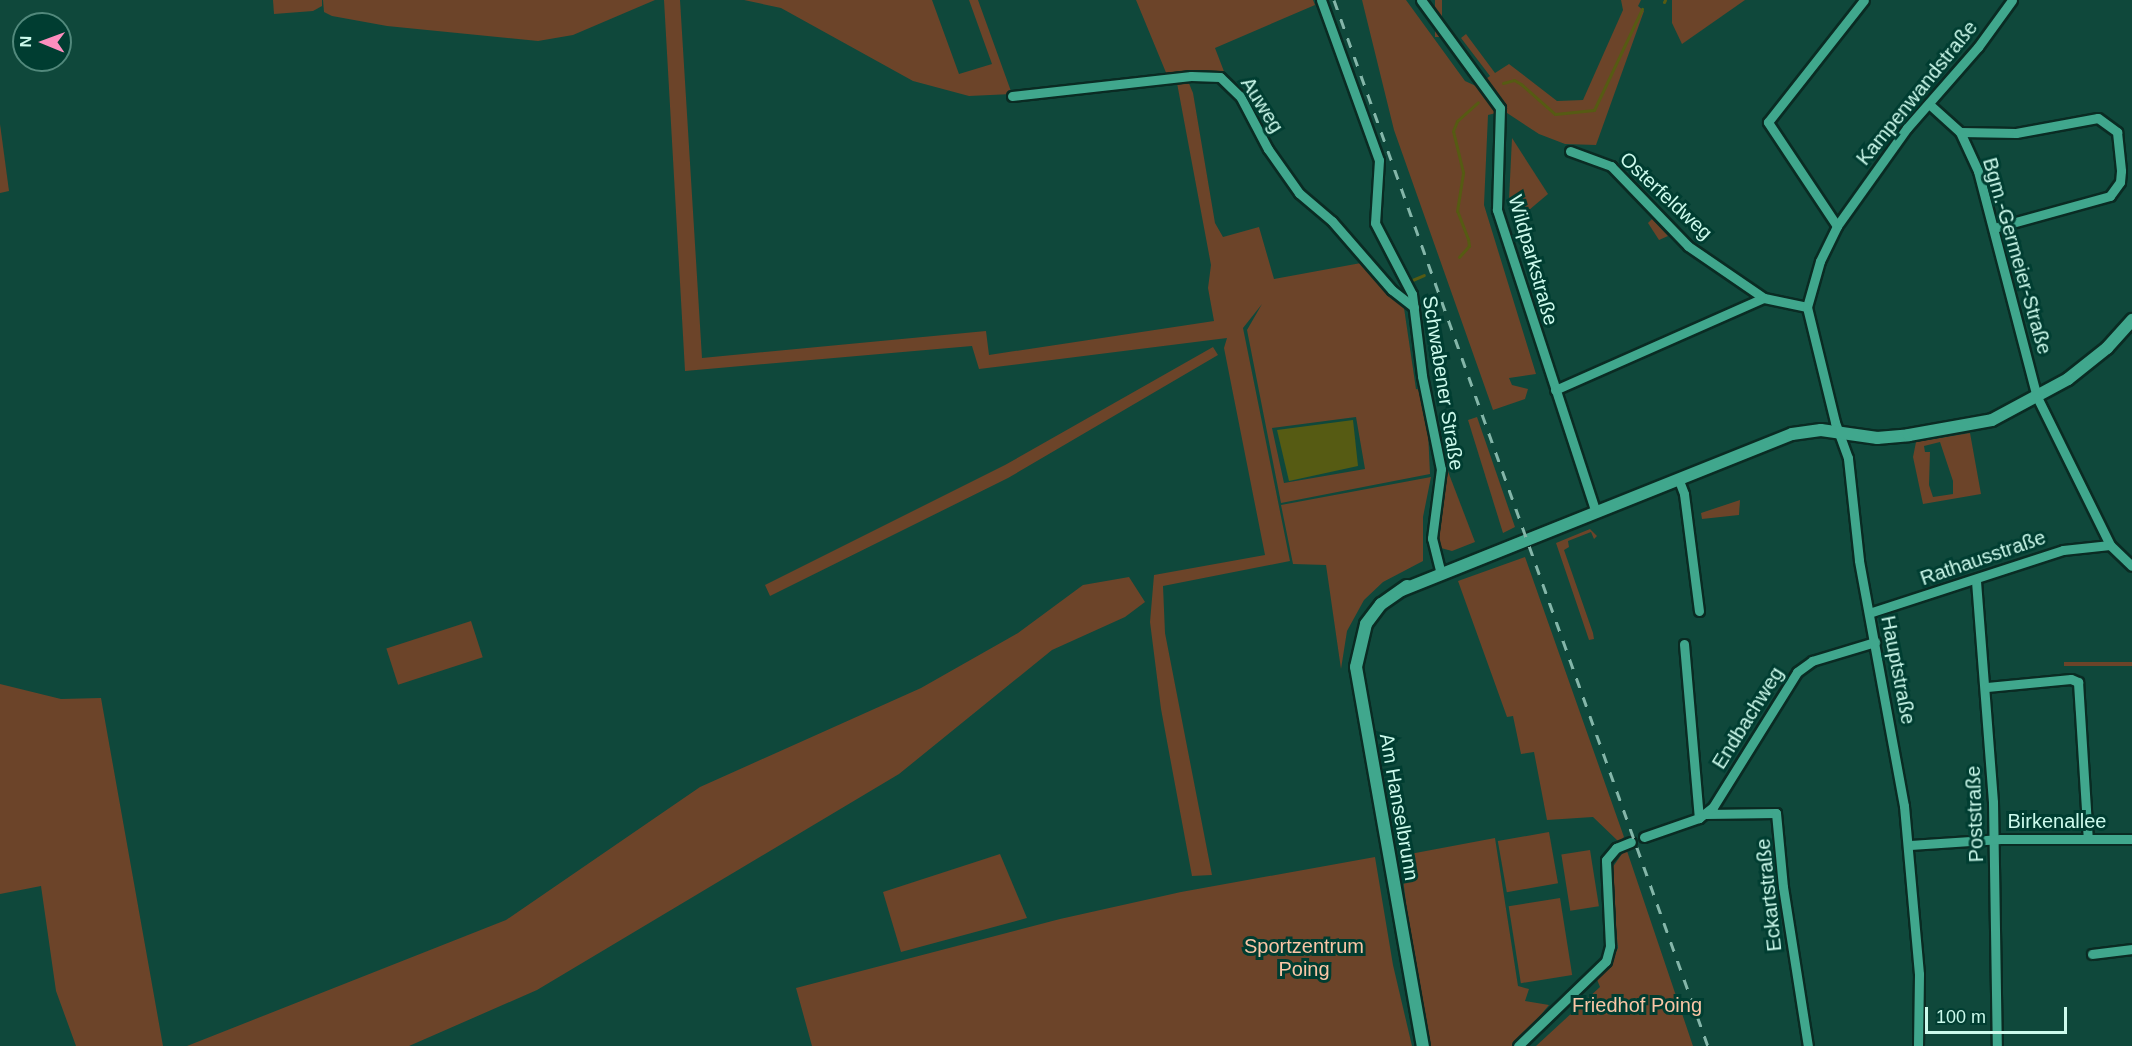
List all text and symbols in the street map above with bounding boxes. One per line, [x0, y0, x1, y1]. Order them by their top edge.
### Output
north arrow [12, 12, 72, 72]
street label: Kampenwandstraße [1851, 16, 1983, 170]
text: N [17, 36, 34, 48]
street label: Auweg [1236, 73, 1288, 137]
street label: Osterfeldweg [1615, 147, 1717, 245]
street label: Bgm.-Germeier-Straße [1977, 155, 2057, 357]
street label: Wildparkstraße [1503, 192, 1563, 328]
street label: Schwabener Straße [1417, 294, 1469, 472]
street label: Rathausstraße [1917, 525, 2049, 591]
street label: Hauptstraße [1876, 614, 1920, 726]
street label: Endbachweg [1707, 663, 1789, 773]
street label: Am Hanselbrunn [1374, 732, 1424, 882]
street label: Poststraße [1961, 765, 1989, 863]
street label: Birkenallee [2008, 809, 2106, 833]
street label: Eckartstraße [1751, 837, 1787, 953]
park label: Sportzentrum Poing [1244, 935, 1364, 982]
park label: Friedhof Poing [1572, 993, 1702, 1017]
scale bar [1928, 995, 2070, 1033]
text: 100 m [1936, 1007, 1986, 1027]

